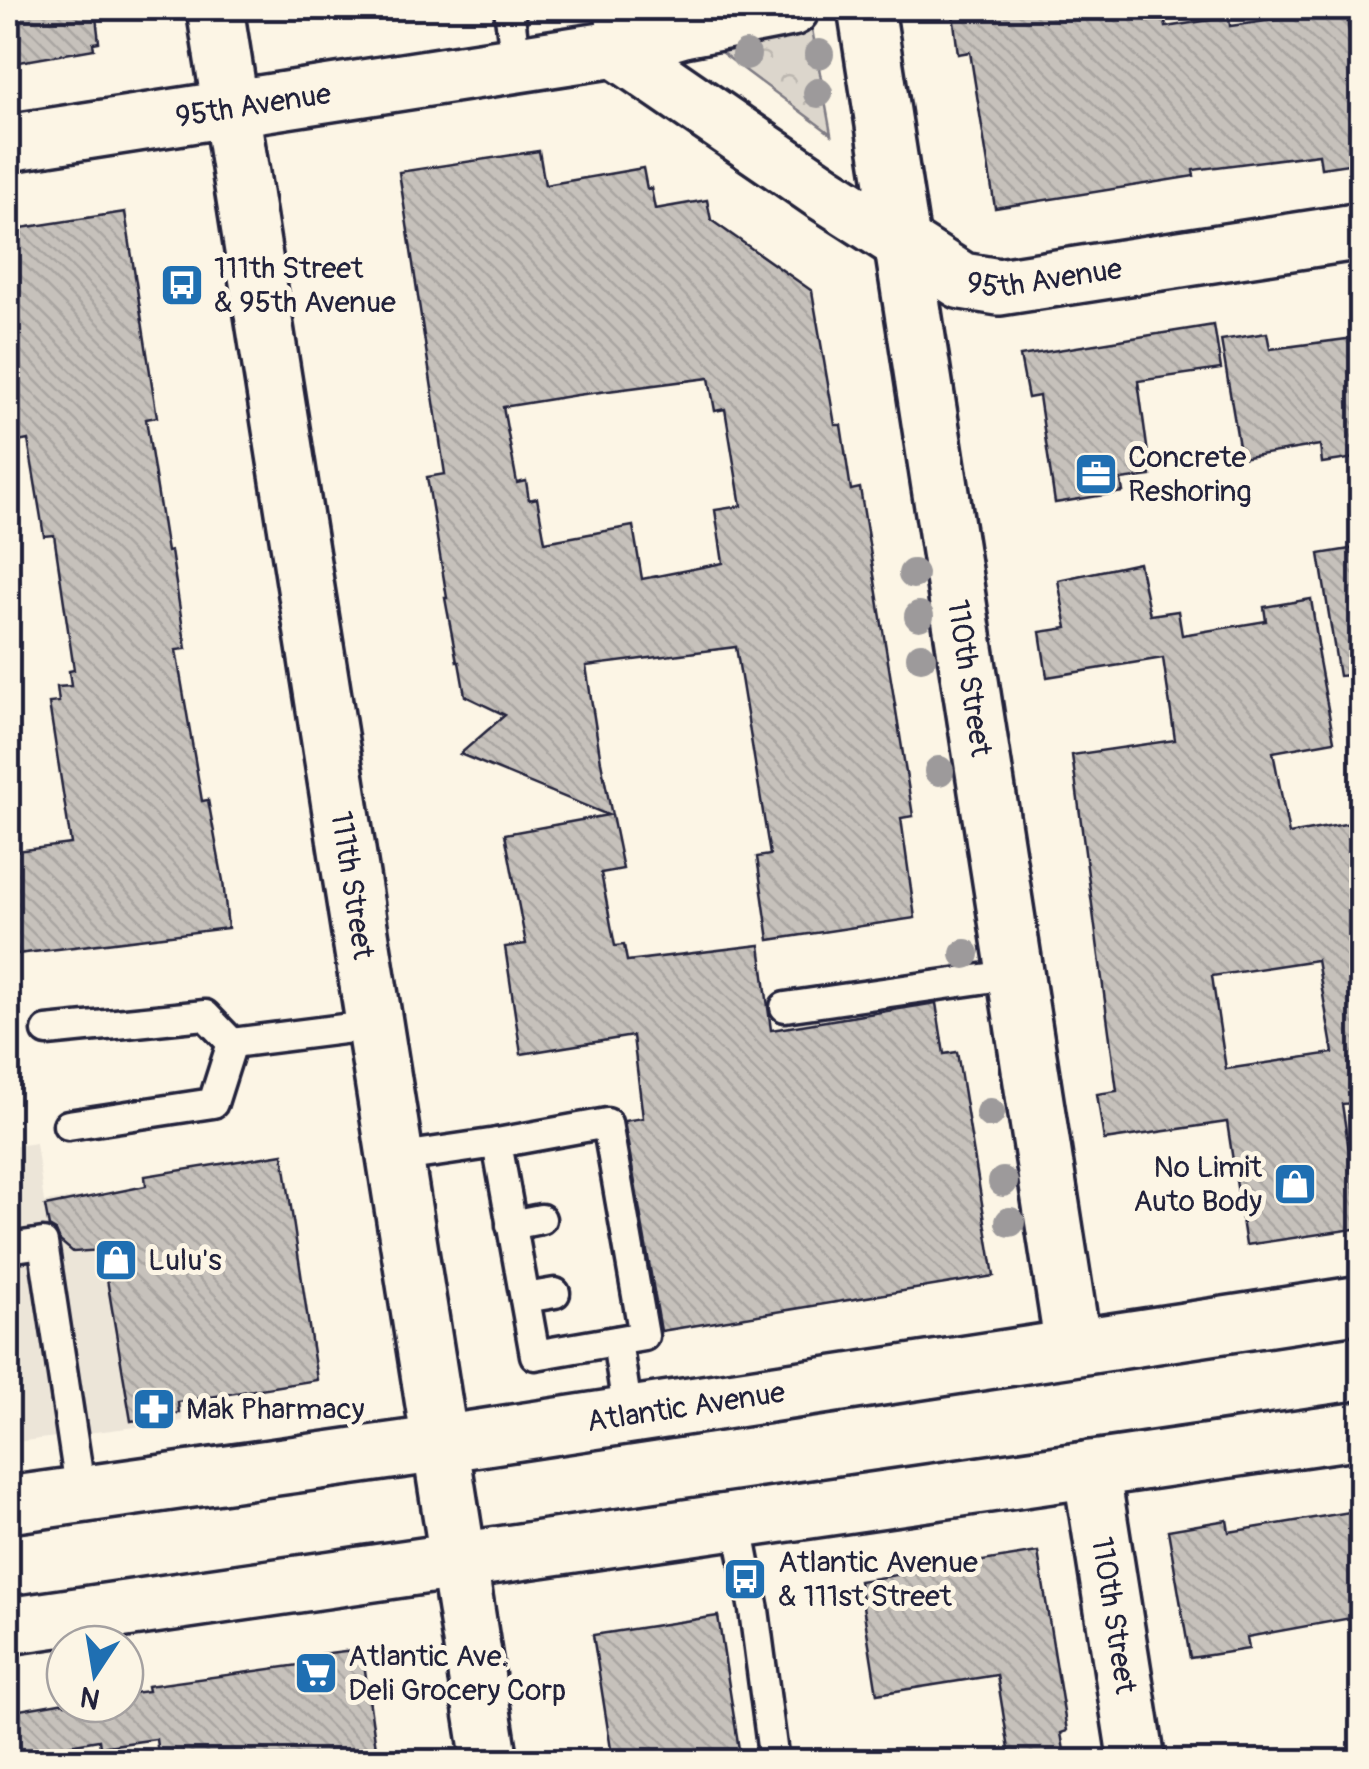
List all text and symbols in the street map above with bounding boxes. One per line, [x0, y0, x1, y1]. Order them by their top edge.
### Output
street label: 95th Avenue [173, 75, 334, 136]
place label: 111th Street & 95th Avenue [214, 250, 396, 321]
street label: 95th Avenue [964, 250, 1125, 306]
bus stop icon: 111th Street & 95th Avenue [159, 262, 205, 308]
place label: Concrete Reshoring [1128, 439, 1252, 510]
office icon: Concrete Reshoring [1073, 451, 1119, 497]
street label: 110th Street [939, 597, 1000, 760]
street label: 111th Street [322, 809, 382, 963]
place label: No Limit Auto Body [1133, 1149, 1263, 1220]
shop icon: No Limit Auto Body [1272, 1161, 1318, 1207]
shop icon: Lulu's [93, 1237, 139, 1283]
place label: Lulu's [148, 1242, 222, 1279]
street label: Atlantic Avenue [584, 1374, 788, 1440]
pharmacy icon: Mak Pharmacy [131, 1386, 177, 1432]
place label: Mak Pharmacy [186, 1391, 365, 1428]
street label: 110th Street [1083, 1534, 1144, 1697]
place label: Atlantic Avenue & 111st Street [778, 1544, 978, 1615]
bus stop icon: Atlantic Avenue & 111st Street [722, 1556, 768, 1602]
north arrow [45, 1624, 145, 1724]
place label: Atlantic Ave. Deli Grocery Corp [348, 1638, 566, 1709]
supermarket icon: Atlantic Ave. Deli Grocery Corp [293, 1650, 339, 1696]
text: N [77, 1678, 103, 1716]

